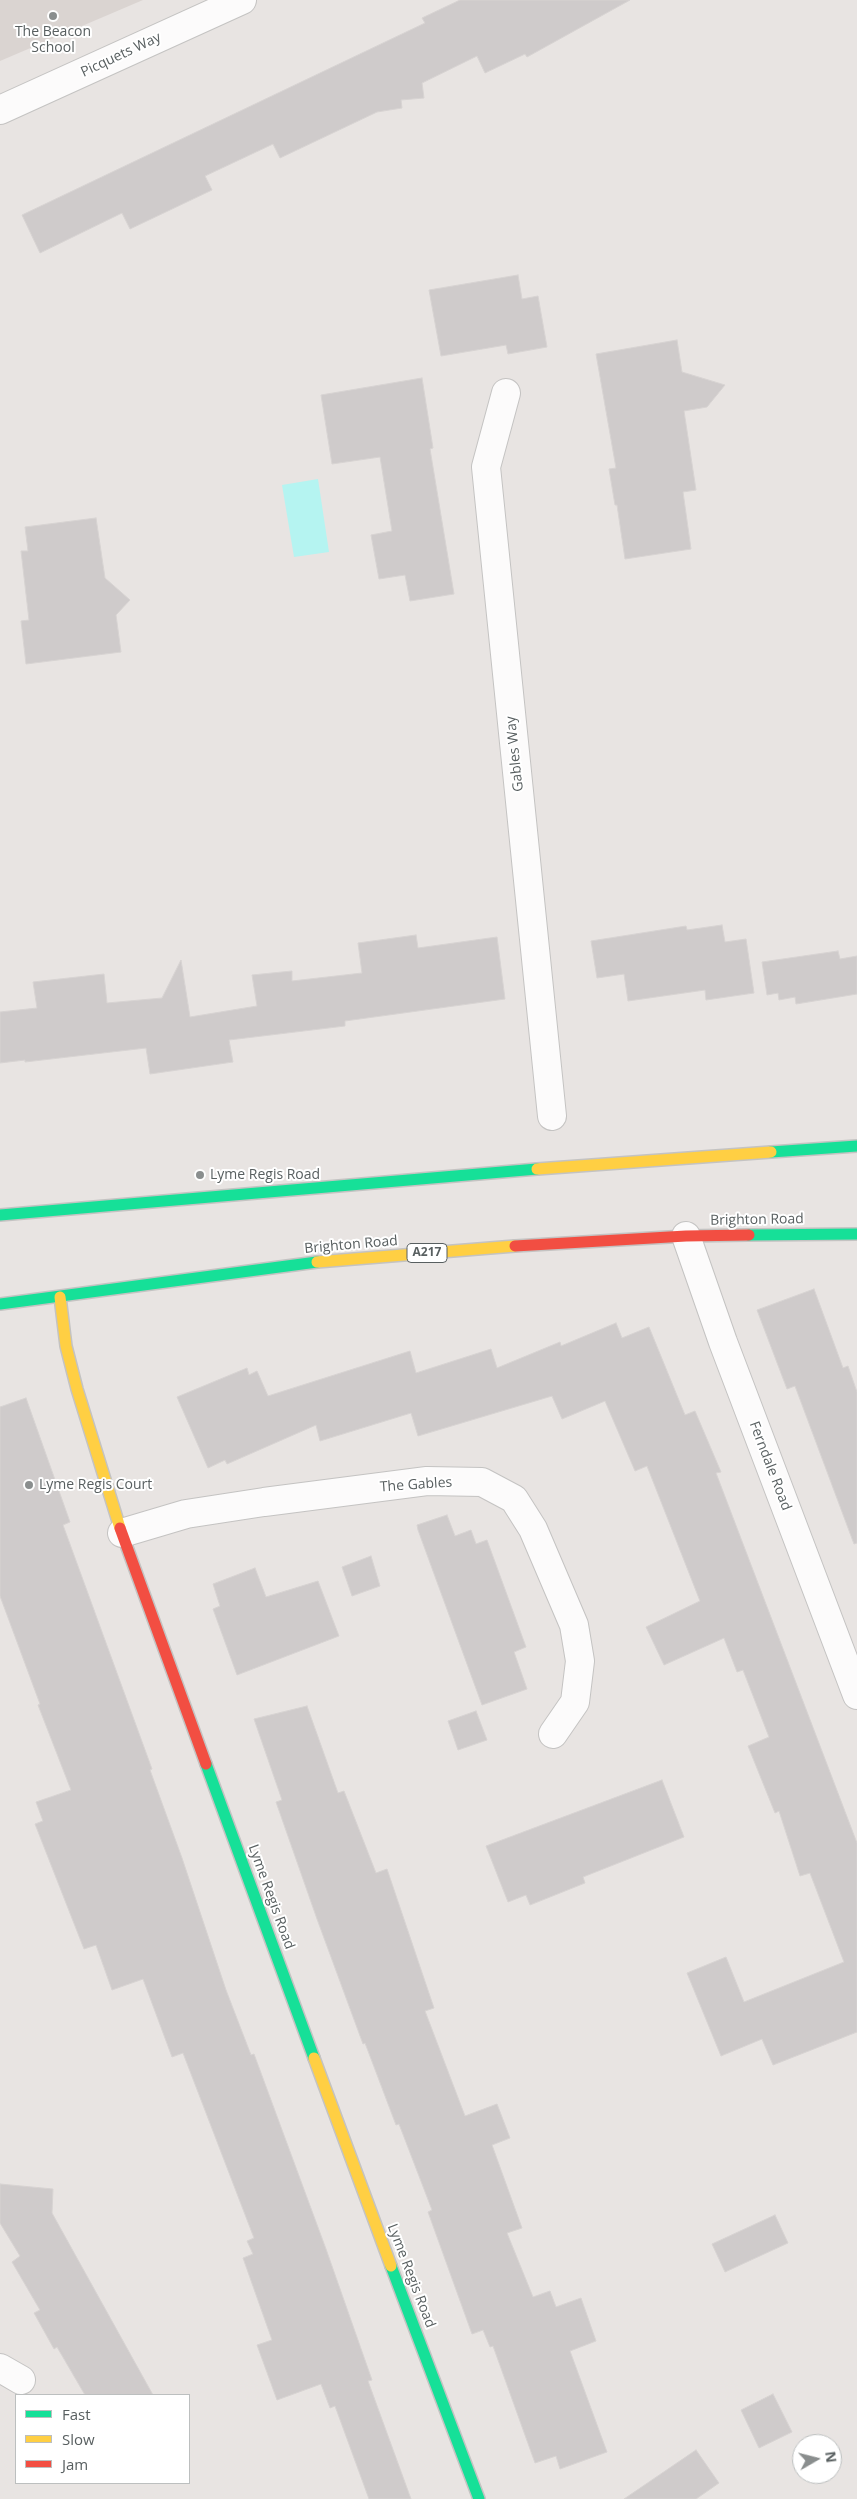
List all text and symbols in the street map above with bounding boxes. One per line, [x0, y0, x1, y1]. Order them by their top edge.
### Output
marker: The Beacon School [47, 10, 59, 22]
place label: The Beacon School [15, 24, 91, 56]
street label: Picquets Way [78, 29, 164, 81]
street label: Gables Way [503, 715, 527, 793]
place label: Lyme Regis Road [210, 1167, 320, 1183]
marker: Lyme Regis Road [194, 1169, 206, 1181]
street label: Brighton Road [710, 1211, 804, 1229]
street label: Brighton Road [304, 1233, 398, 1257]
road number: A217 [407, 1244, 447, 1262]
street label: Ferndale Road [745, 1419, 795, 1513]
street label: The Gables [379, 1474, 453, 1496]
place label: Lyme Regis Court [39, 1477, 152, 1493]
marker: Lyme Regis Court [23, 1479, 35, 1491]
street label: Lyme Regis Road [244, 1842, 298, 1952]
street label: Lyme Regis Road [383, 2222, 439, 2330]
legend [15, 2394, 190, 2484]
text: Fast [62, 2404, 91, 2424]
text: Slow [62, 2429, 95, 2449]
north arrow [792, 2434, 842, 2484]
text: N [821, 2450, 842, 2464]
text: Jam [62, 2454, 88, 2474]

